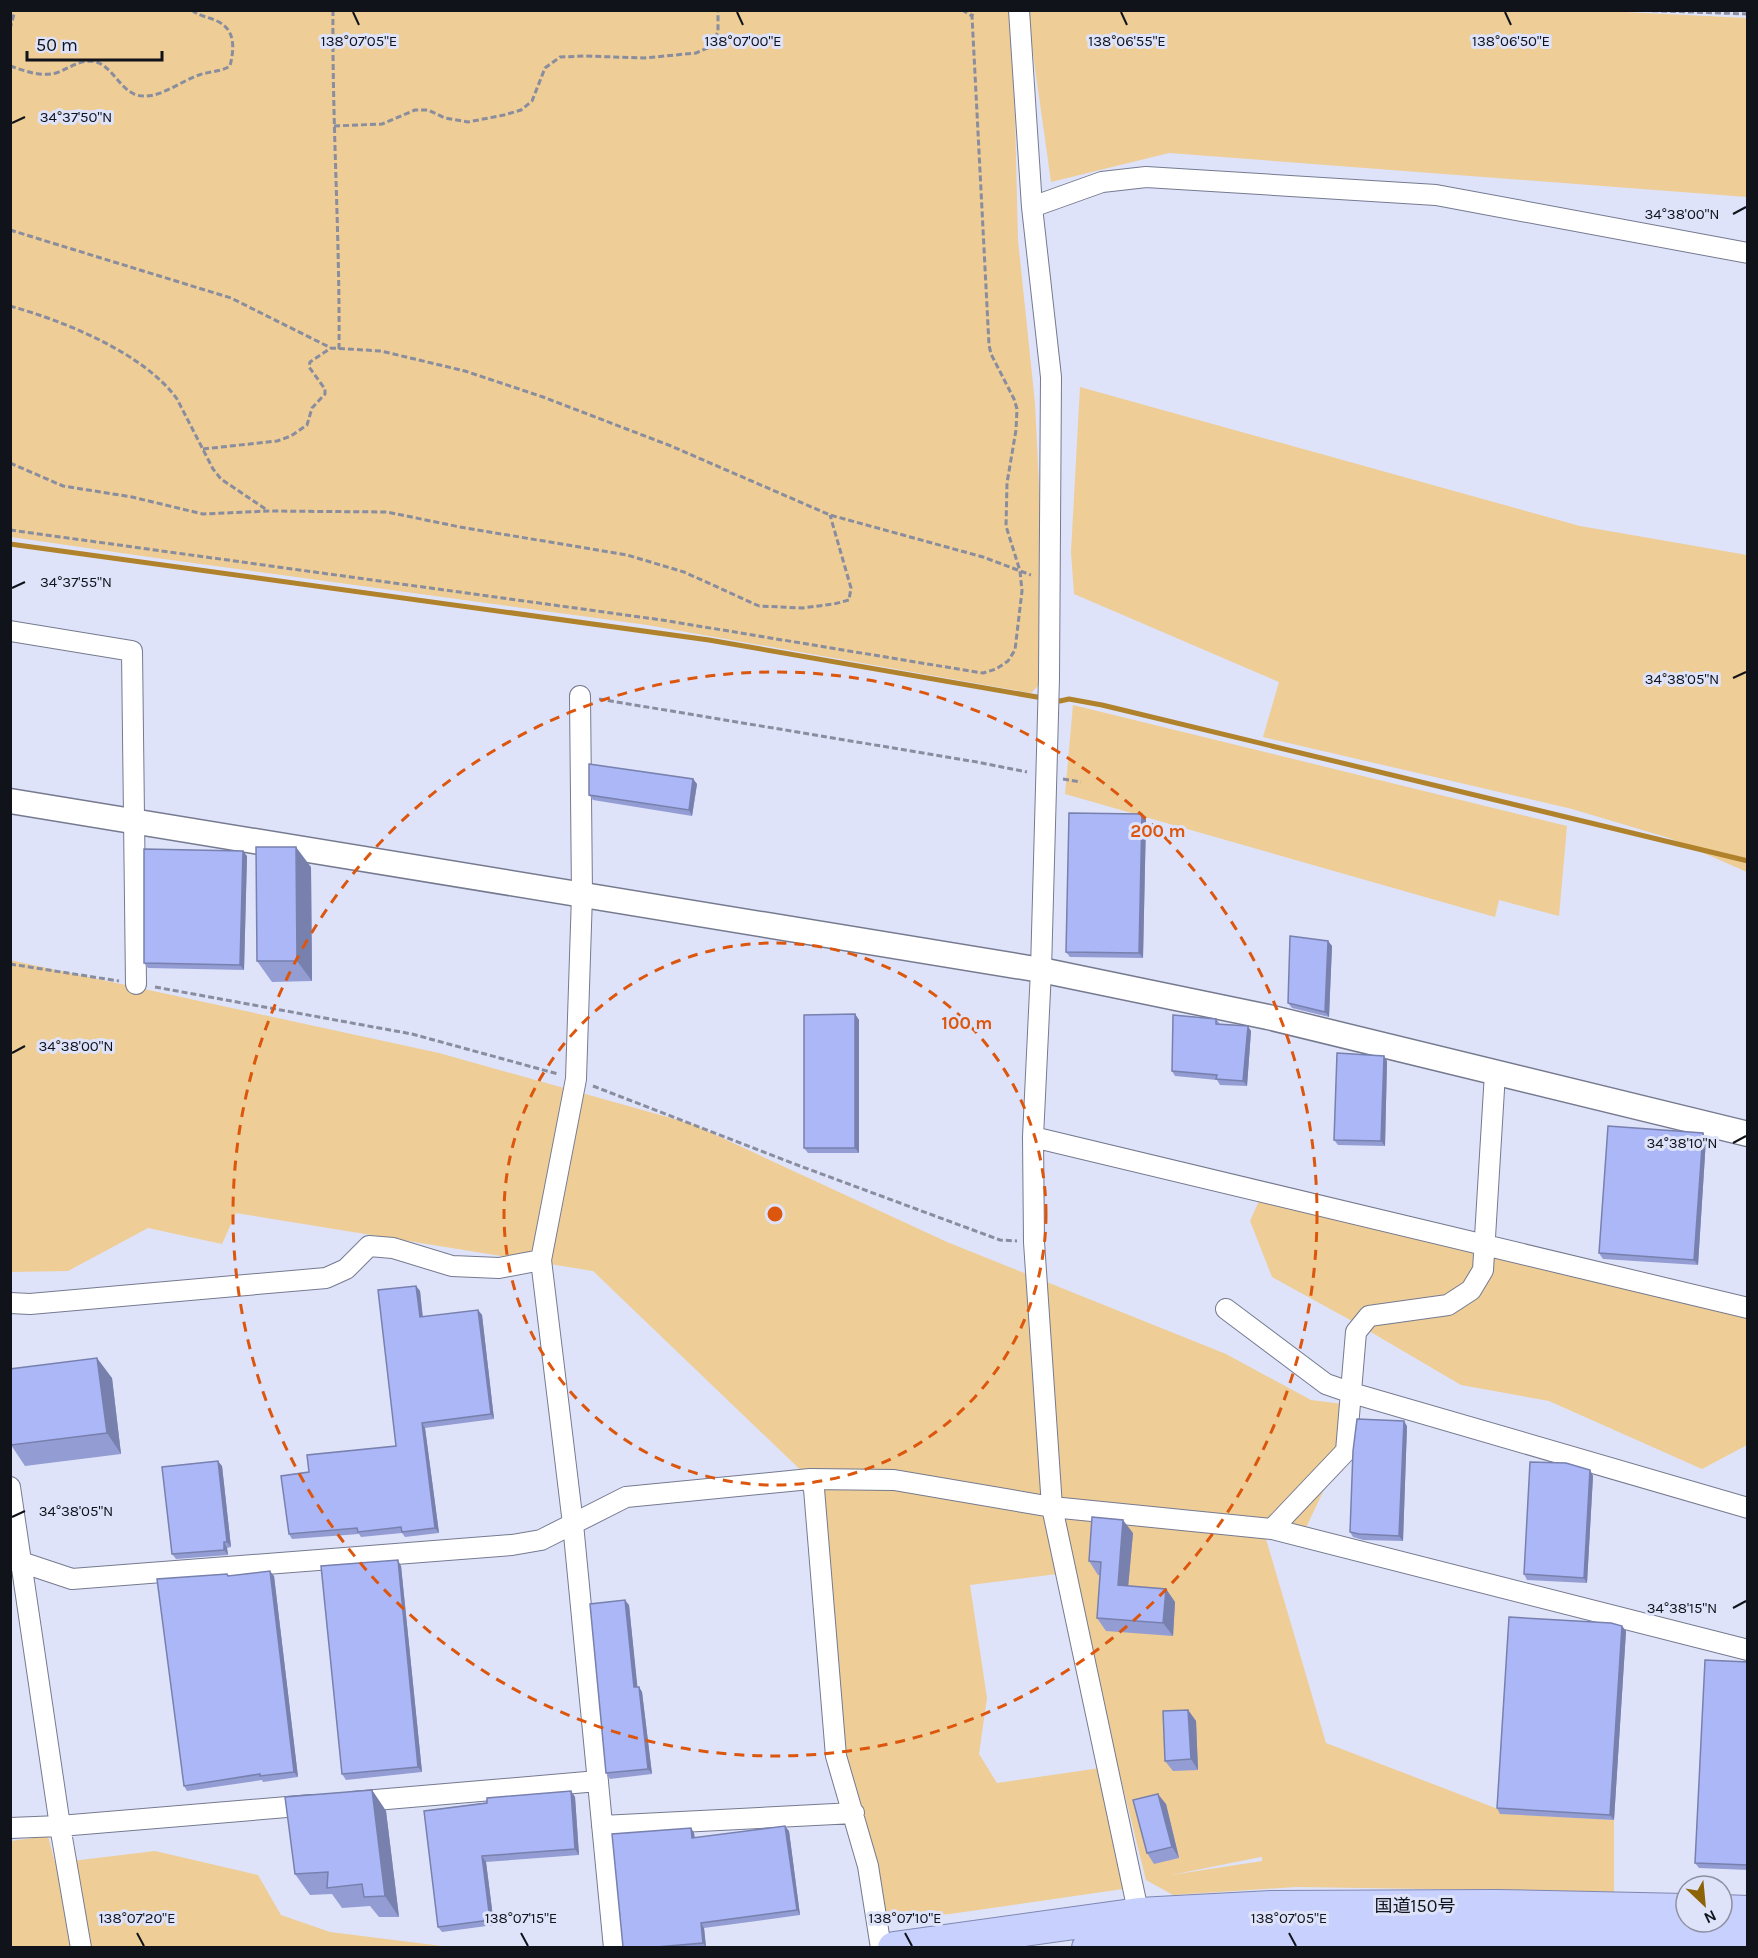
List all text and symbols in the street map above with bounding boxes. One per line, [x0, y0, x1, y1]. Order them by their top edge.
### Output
scale bar [27, 24, 162, 62]
text: 138°07'05"E [321, 32, 397, 50]
text: 138°07'00"E [705, 32, 781, 50]
text: 138°06'55"E [1088, 32, 1166, 50]
text: 138°06'50"E [1472, 32, 1550, 50]
text: 50 m [36, 34, 78, 56]
text: 34°37'50"N [40, 108, 112, 126]
text: 34°38'00"N [1644, 205, 1720, 223]
text: 34°37'55"N [40, 573, 112, 591]
text: 34°38'05"N [1645, 670, 1719, 688]
text: 200 m [1130, 820, 1186, 842]
text: 100 m [942, 1012, 992, 1034]
text: 34°38'00"N [38, 1037, 114, 1055]
text: 34°38'10"N [1646, 1134, 1718, 1152]
centre of rings [765, 1204, 785, 1224]
text: 34°38'05"N [39, 1502, 113, 1520]
text: 34°38'15"N [1647, 1599, 1717, 1617]
north arrow [1674, 1874, 1734, 1934]
street label: 国道150号 [1375, 1895, 1455, 1917]
text: N [1701, 1906, 1720, 1928]
text: 138°07'20"E [99, 1909, 175, 1927]
text: 138°07'15"E [485, 1909, 557, 1927]
text: 138°07'10"E [869, 1909, 941, 1927]
text: 138°07'05"E [1251, 1909, 1327, 1927]

